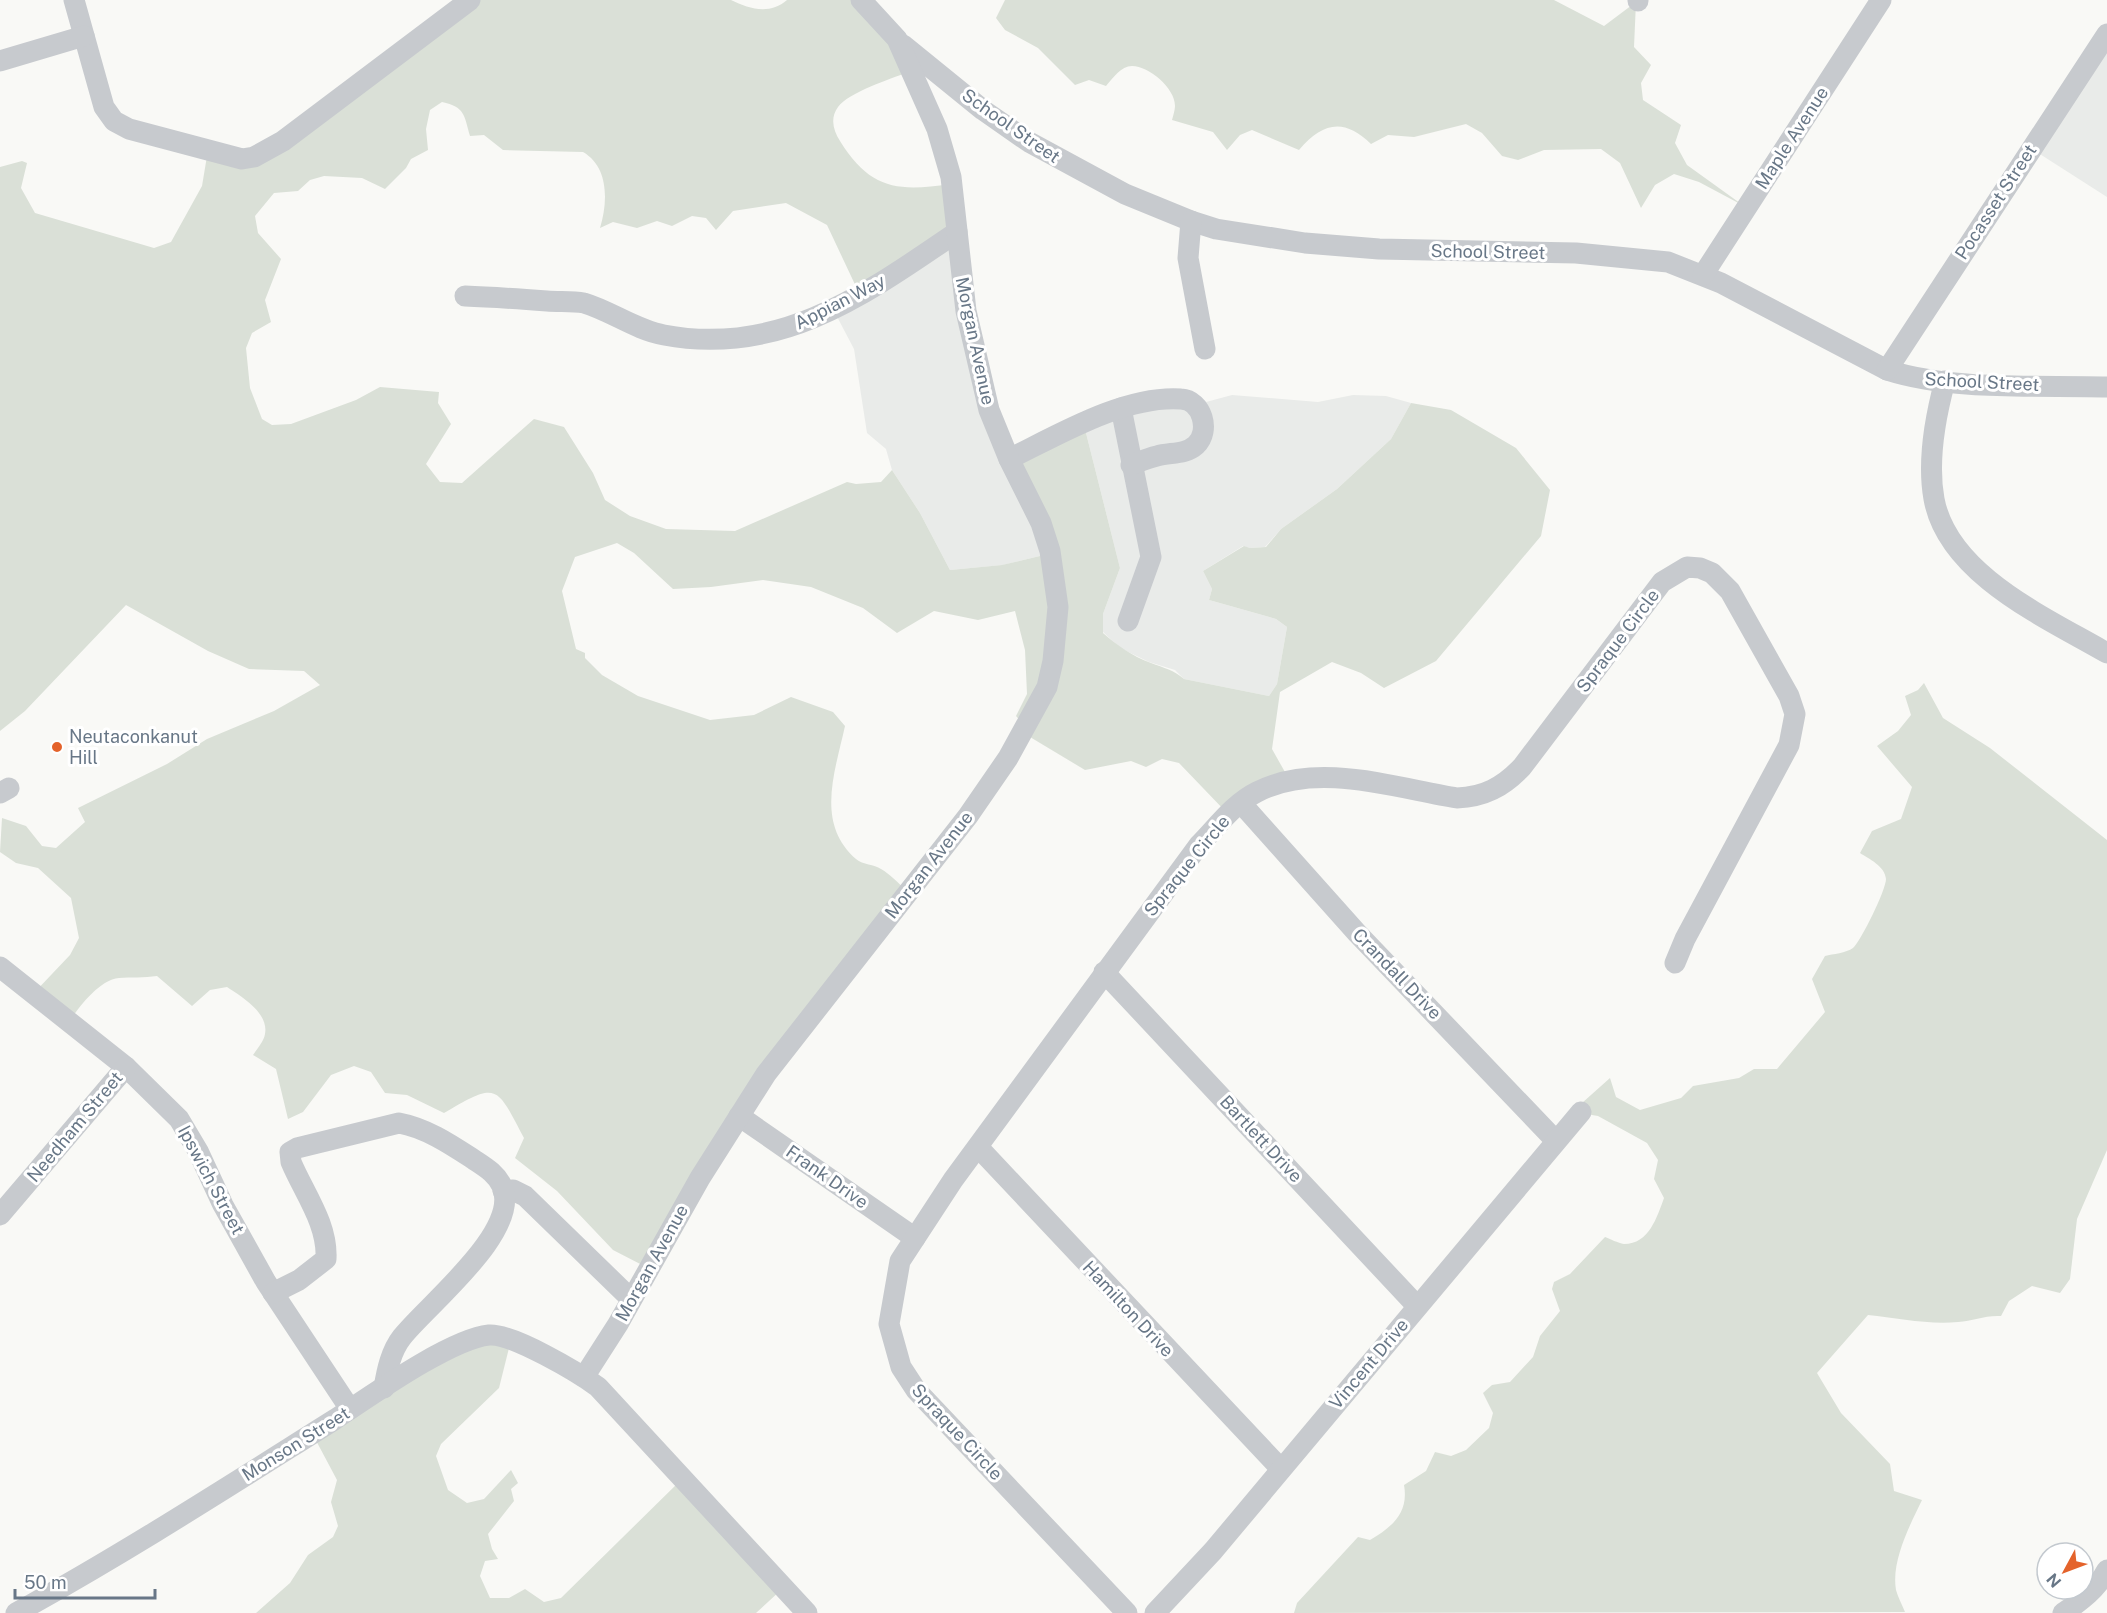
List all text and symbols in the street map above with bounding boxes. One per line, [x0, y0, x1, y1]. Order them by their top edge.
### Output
street label: Maple Avenue [1751, 83, 1832, 193]
street label: School Street [958, 84, 1064, 167]
street label: Pocasset Street [1951, 140, 2041, 263]
street label: School Street [1430, 240, 1546, 263]
street label: Appian Way [791, 270, 889, 333]
street label: Morgan Avenue [952, 275, 999, 407]
street label: School Street [1924, 368, 2040, 395]
street label: Spraque Circle [1572, 585, 1663, 696]
place label: Neutaconkanut Hill [69, 726, 198, 768]
marker: Neutaconkanut Hill [50, 740, 64, 754]
street label: Morgan Avenue [880, 807, 977, 922]
street label: Spraque Circle [1139, 811, 1234, 920]
street label: Crandall Drive [1349, 924, 1446, 1023]
street label: Needham Street [22, 1067, 127, 1186]
street label: Bartlett Drive [1216, 1091, 1307, 1186]
street label: Ipswich Street [174, 1122, 249, 1238]
street label: Frank Drive [782, 1141, 872, 1213]
street label: Morgan Avenue [611, 1201, 692, 1325]
street label: Hamilton Drive [1079, 1256, 1178, 1361]
street label: Vincent Drive [1325, 1314, 1412, 1413]
street label: Spraque Circle [907, 1379, 1007, 1484]
street label: Monson Street [238, 1402, 353, 1485]
north arrow [2035, 1541, 2095, 1601]
scale bar [15, 1562, 154, 1600]
text: N [2043, 1570, 2065, 1591]
text: 50 m [24, 1572, 67, 1593]

